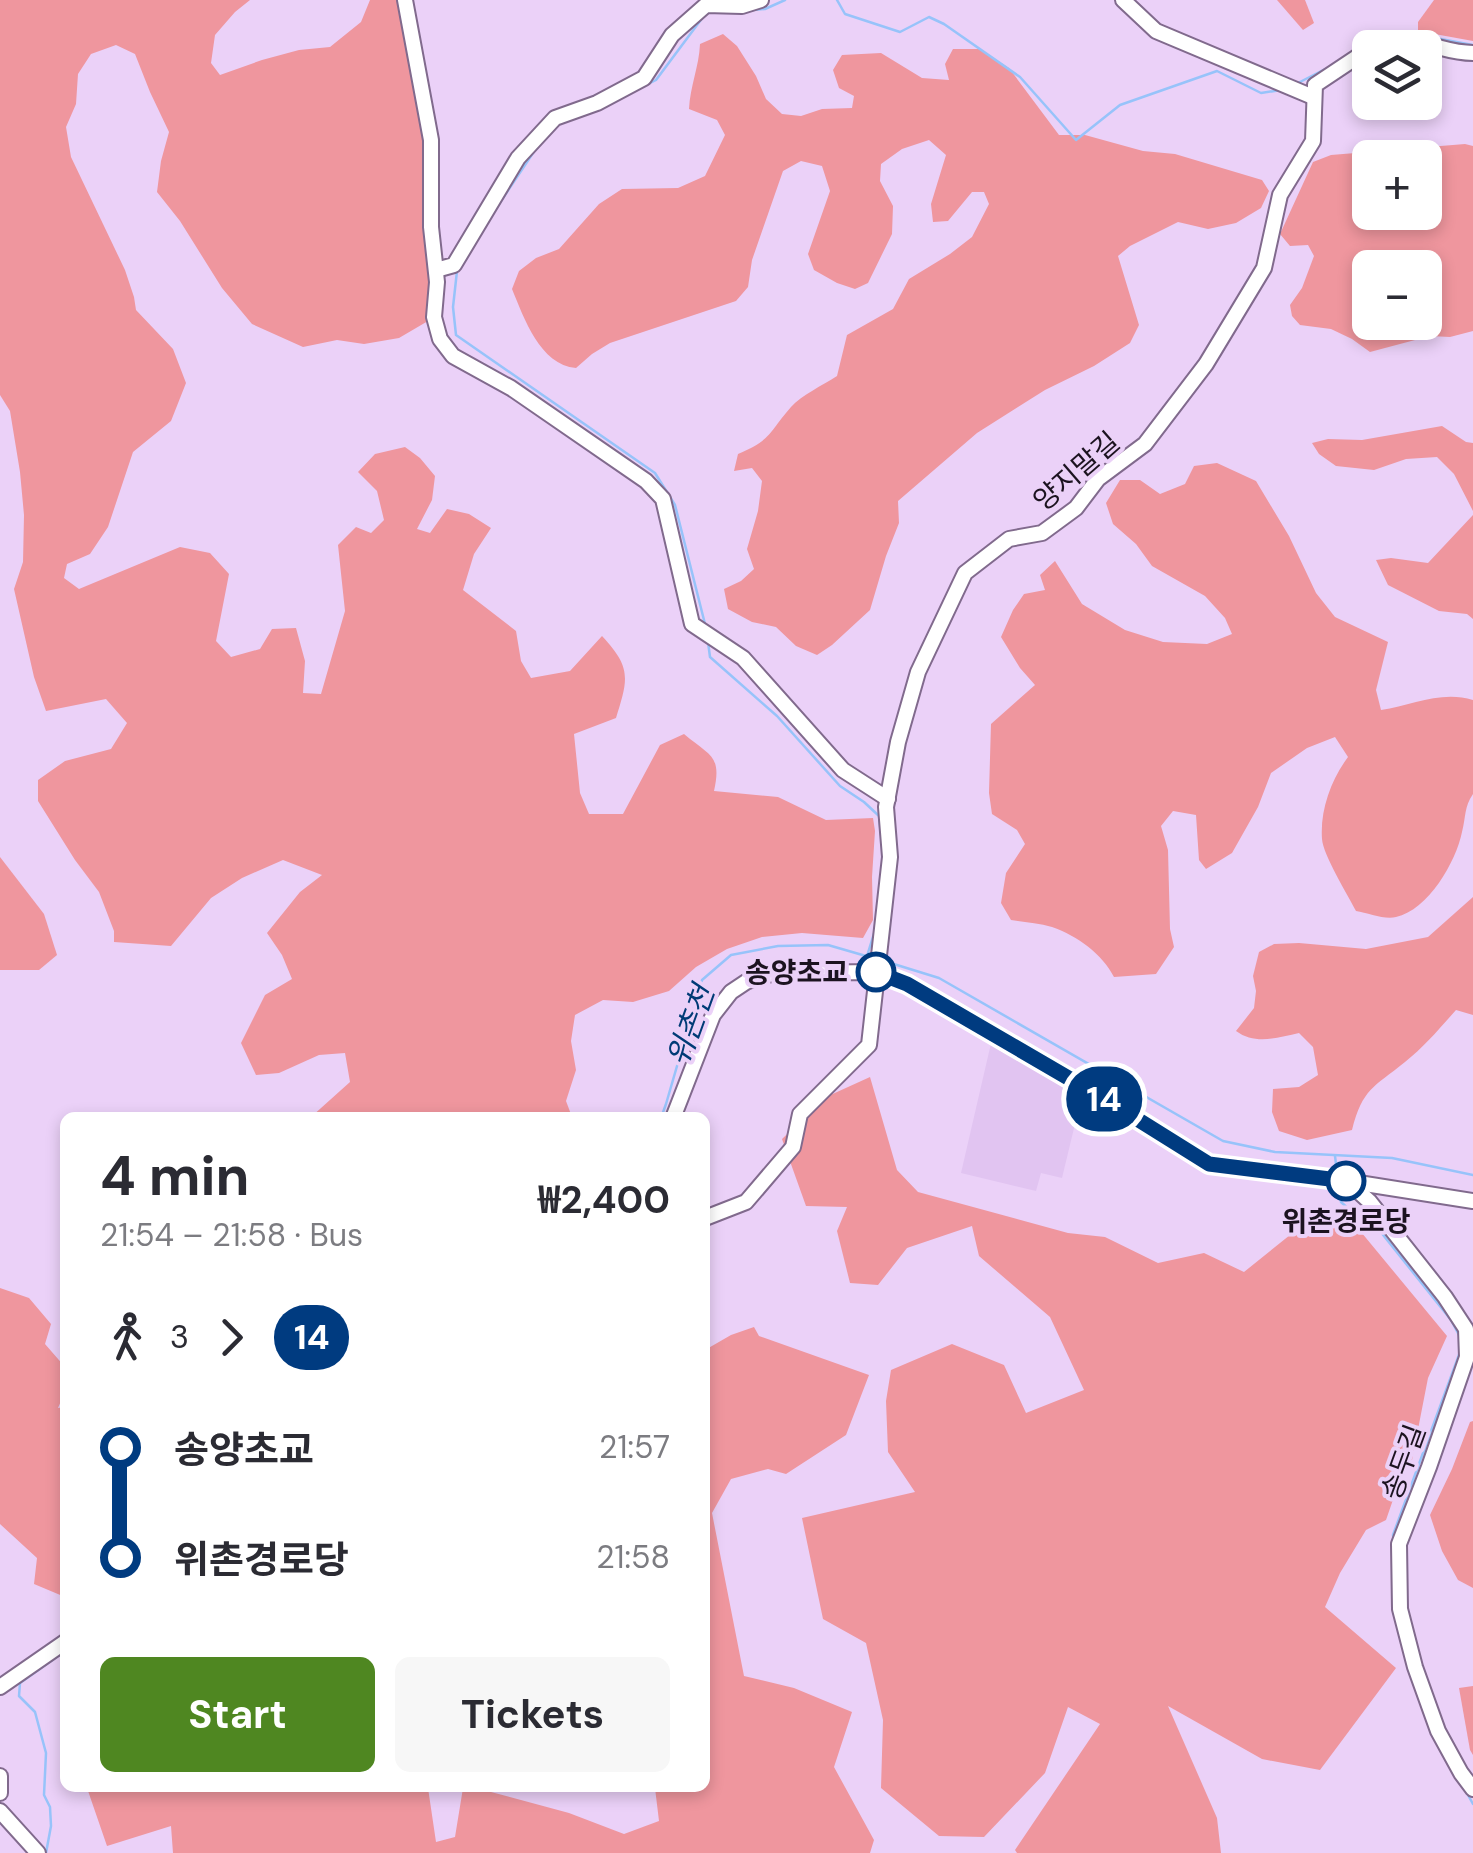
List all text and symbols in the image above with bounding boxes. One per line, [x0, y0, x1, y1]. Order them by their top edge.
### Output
map controls [1352, 30, 1442, 340]
button: layers [1352, 30, 1442, 120]
button: + [1352, 140, 1442, 230]
button: − [1352, 250, 1442, 340]
street label: 양지말길 [1025, 424, 1127, 519]
marker: 송양초교 [857, 953, 895, 991]
place label: 송양초교 [745, 954, 848, 991]
water label: 위촌천 [658, 977, 724, 1071]
line badge: 14 [1059, 1066, 1149, 1132]
text: 14 [1086, 1076, 1122, 1122]
text: 4 min [100, 1140, 249, 1212]
marker: 위촌경로당 [1327, 1162, 1365, 1200]
text: ₩2,400 [538, 1175, 670, 1225]
place label: 위촌경로당 [1282, 1203, 1410, 1240]
text: 21:54 – 21:58 · Bus [100, 1214, 363, 1256]
icon: walk [100, 1310, 155, 1365]
icon: forward [204, 1310, 259, 1365]
text: 14 [294, 1314, 329, 1360]
text: 3 [170, 1316, 189, 1358]
street label: 송두길 [1373, 1420, 1434, 1505]
text: 송양초교 [174, 1425, 314, 1475]
text: 21:57 [599, 1426, 670, 1468]
text: 위촌경로당 [174, 1535, 349, 1585]
text: 21:58 [596, 1536, 670, 1578]
button: Start [100, 1657, 375, 1772]
button: Tickets [395, 1657, 670, 1772]

